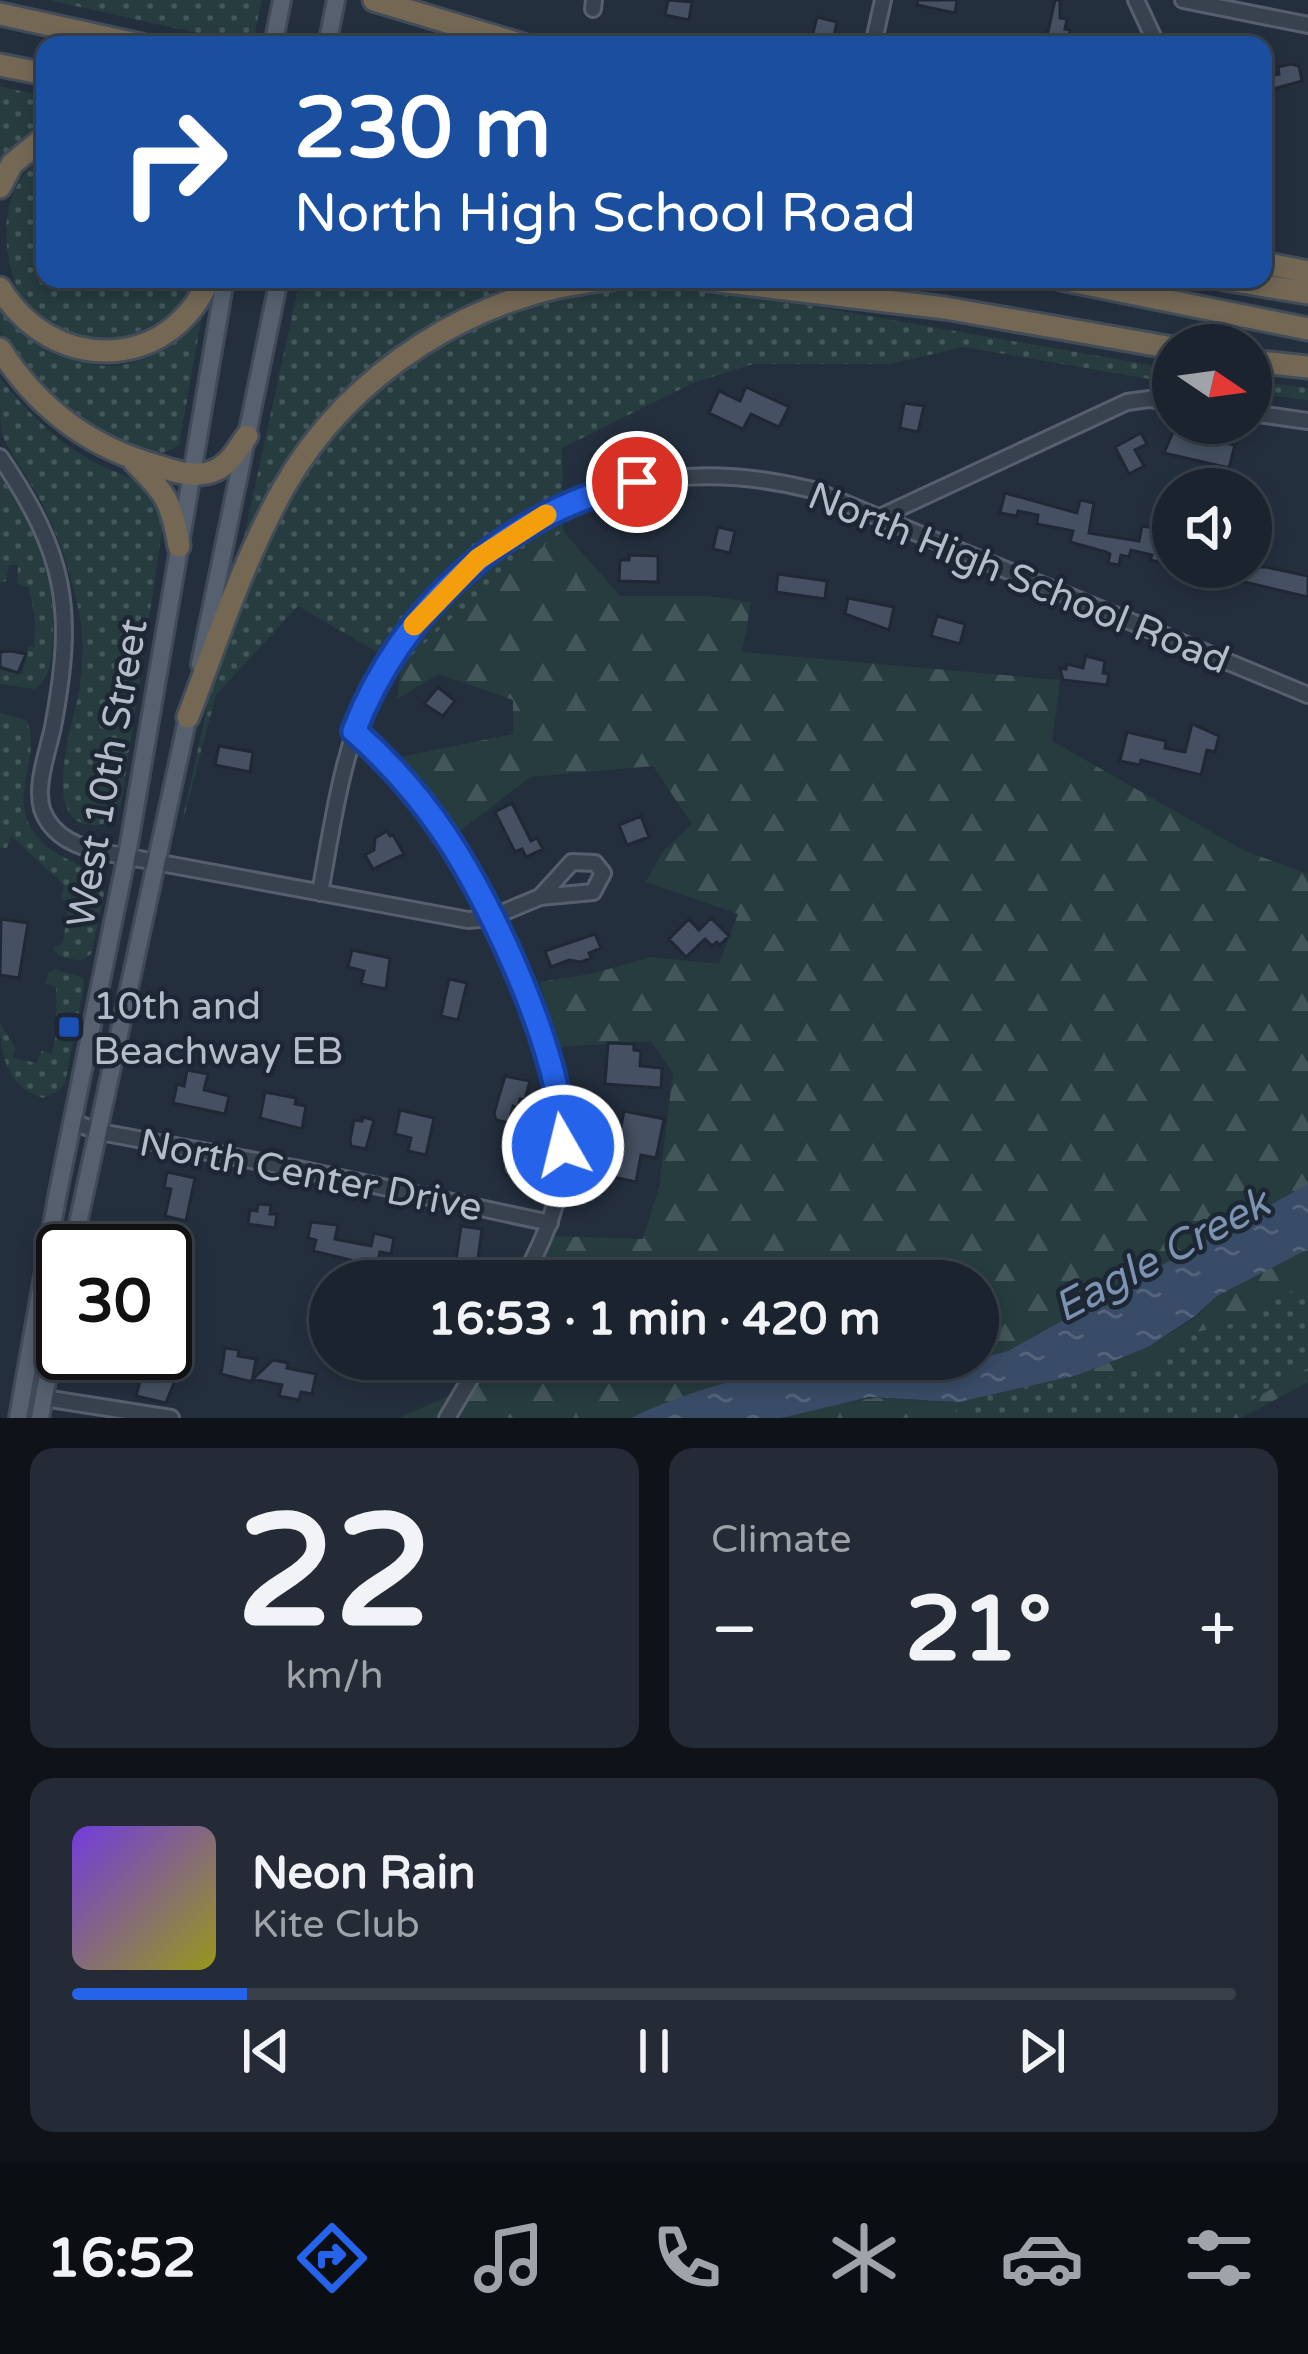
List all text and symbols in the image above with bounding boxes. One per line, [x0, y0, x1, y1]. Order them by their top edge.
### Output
text: 230 m [294, 79, 551, 180]
icon: right [96, 84, 252, 240]
text: North High School Road [294, 181, 916, 246]
north arrow [1152, 324, 1272, 444]
map controls [1152, 324, 1272, 588]
pin [586, 431, 688, 533]
icon: arrive [604, 449, 670, 515]
button: sound [1152, 468, 1272, 588]
street label: North High School Road [801, 472, 1236, 684]
street label: West 10th Street [57, 615, 158, 931]
place label: 10th and Beachway EB [93, 983, 343, 1075]
marker: 10th and Beachway EB [56, 1014, 82, 1040]
position arrow [500, 1083, 626, 1209]
street label: North Center Drive [135, 1119, 486, 1232]
water label: Eagle Creek [1045, 1176, 1281, 1333]
speed limit sign: 30 [36, 1224, 192, 1380]
text: 16:53 · 1 min · 420 m [428, 1293, 880, 1347]
text: 22 [237, 1480, 432, 1668]
text: Climate [711, 1516, 851, 1563]
text: 21° [905, 1576, 1052, 1685]
text: − [711, 1590, 758, 1670]
text: + [1199, 1590, 1236, 1670]
text: km/h [285, 1652, 384, 1699]
text: Neon Rain [252, 1847, 475, 1901]
text: Kite Club [252, 1901, 420, 1948]
icon: previous [233, 2018, 299, 2084]
icon: pause [621, 2018, 687, 2084]
icon: next [1009, 2018, 1075, 2084]
icon: directions [290, 2216, 374, 2300]
icon: music [467, 2216, 551, 2300]
icon: phone [645, 2216, 729, 2300]
icon: climate [822, 2216, 906, 2300]
icon: car [1000, 2216, 1084, 2300]
icon: filters [1177, 2216, 1261, 2300]
text: 16:52 [47, 2226, 196, 2291]

